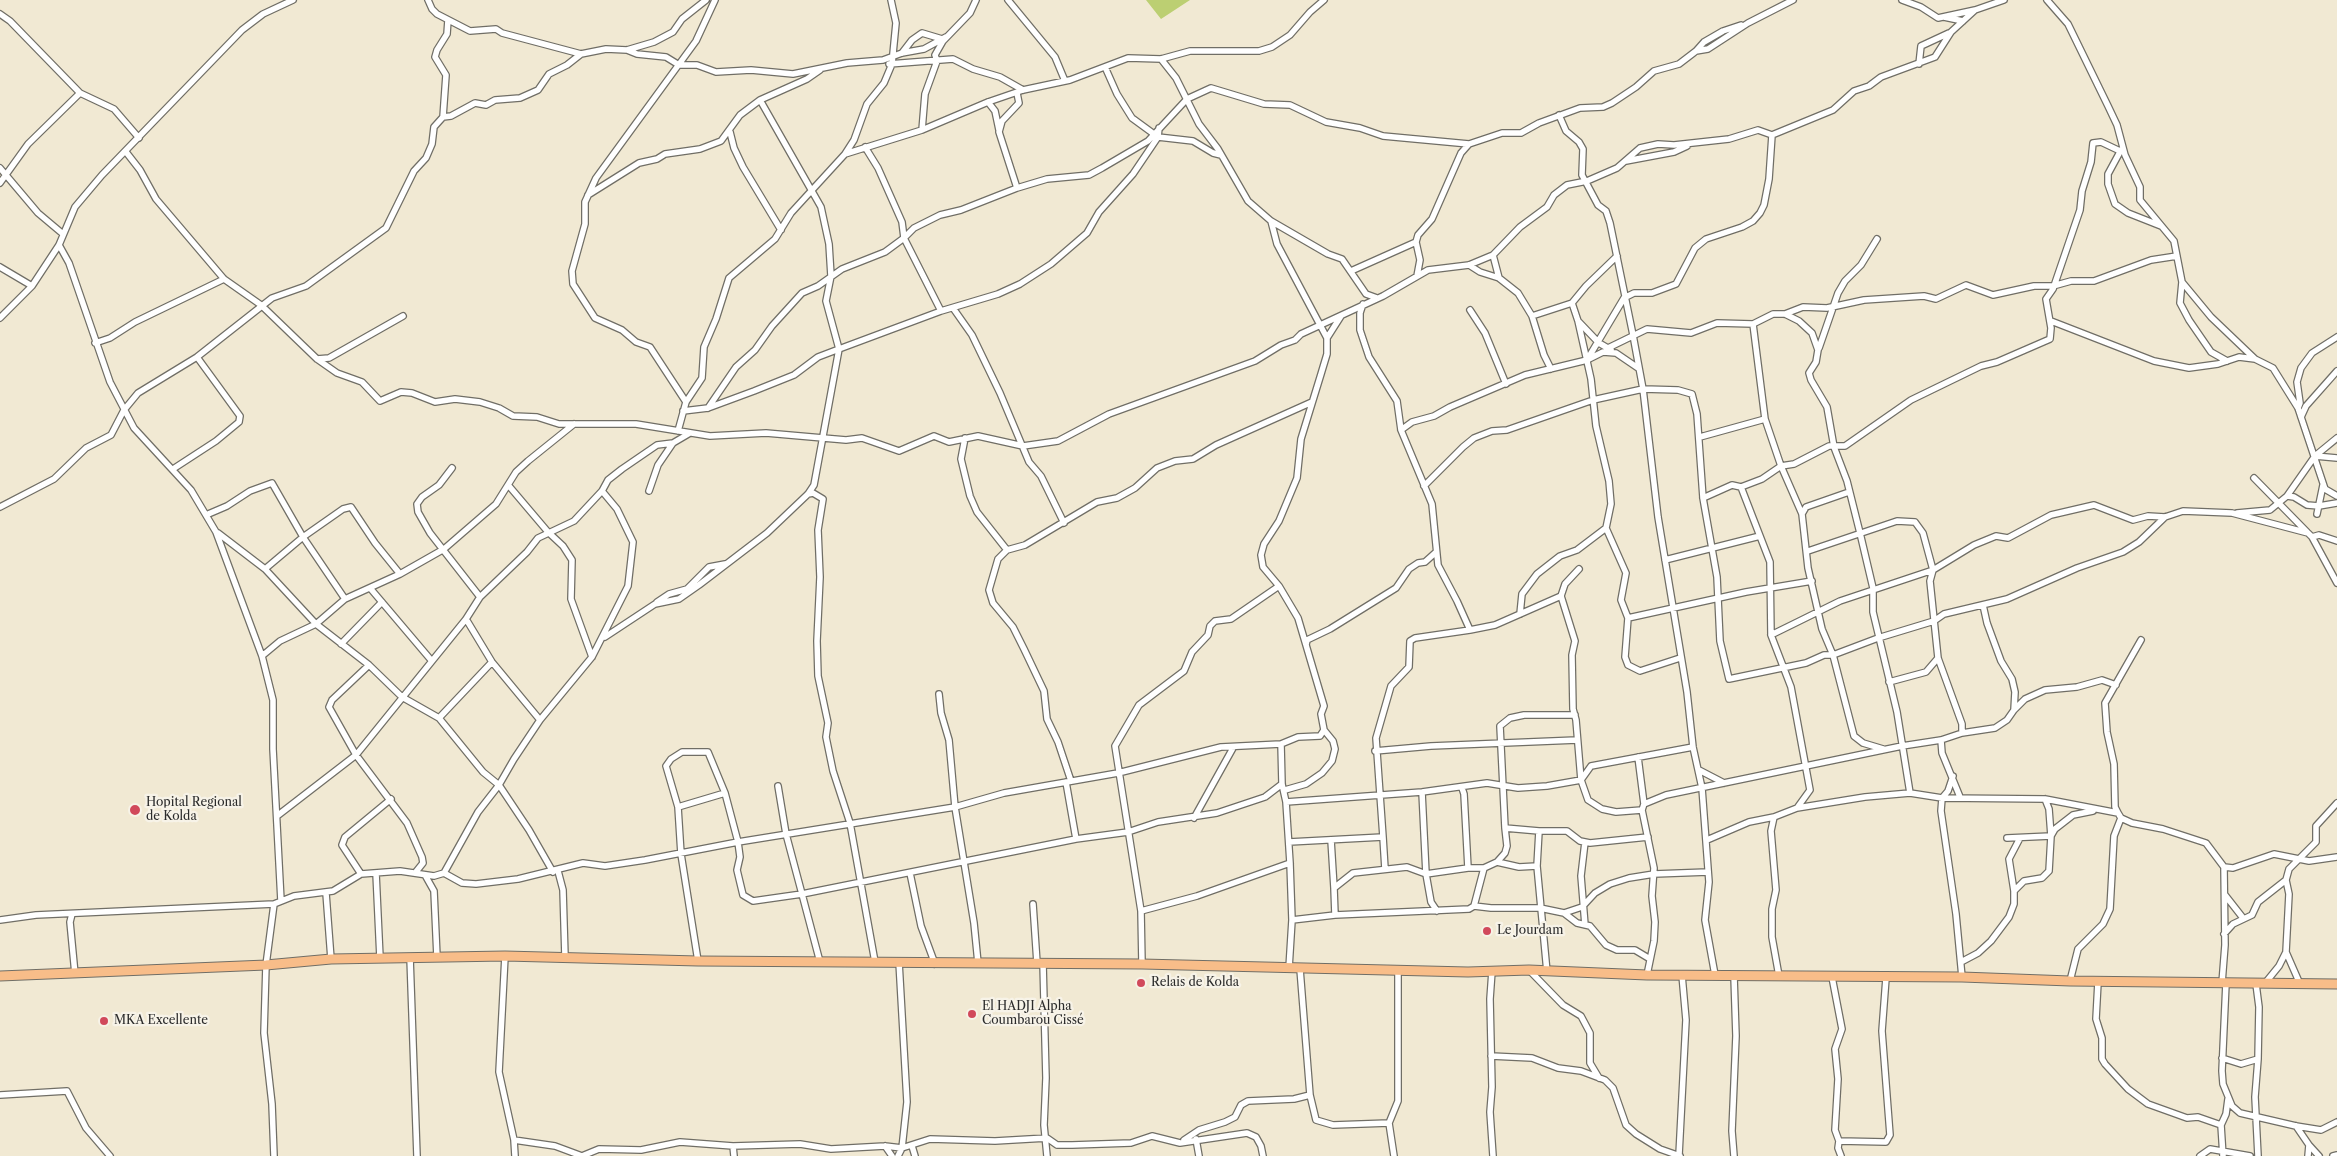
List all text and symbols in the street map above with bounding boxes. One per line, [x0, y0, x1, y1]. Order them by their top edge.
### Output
place label: Hopital Regional de Kolda [146, 796, 242, 824]
marker: Hopital Regional de Kolda [128, 803, 142, 817]
place label: Le Jourdam [1497, 924, 1563, 938]
marker: Le Jourdam [1481, 925, 1493, 937]
place label: Relais de Kolda [1151, 976, 1239, 990]
marker: Relais de Kolda [1135, 977, 1147, 989]
place label: El HADJI Alpha Coumbarou Cissé [982, 1000, 1084, 1028]
marker: El HADJI Alpha Coumbarou Cissé [966, 1008, 978, 1020]
place label: MKA Excellente [114, 1014, 208, 1028]
marker: MKA Excellente [98, 1015, 110, 1027]

